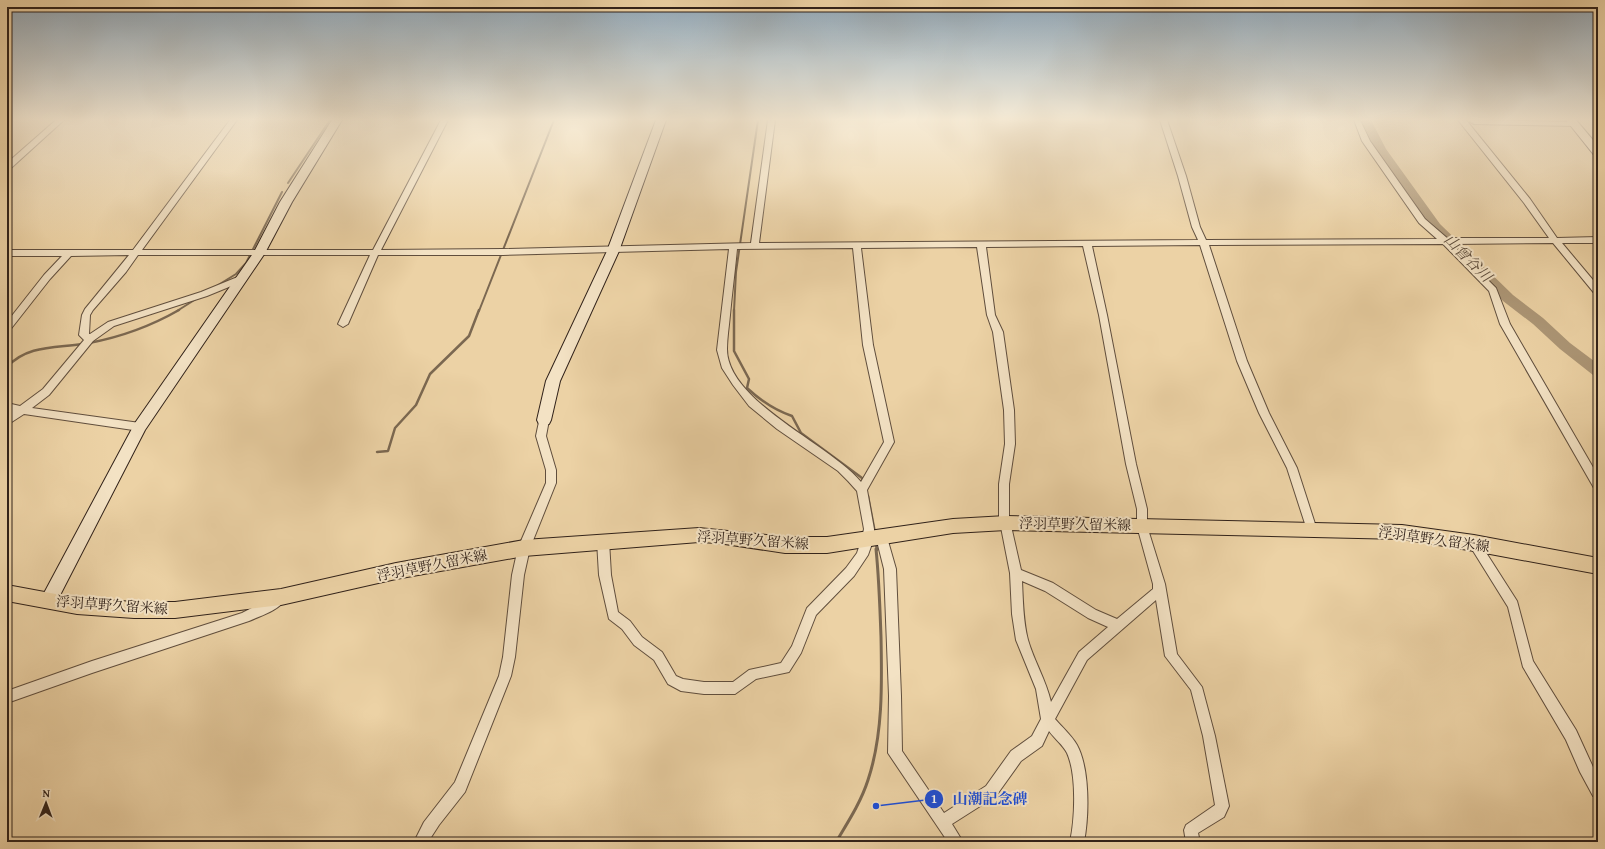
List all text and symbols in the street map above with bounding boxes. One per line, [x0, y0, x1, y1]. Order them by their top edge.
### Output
water label: 山曾谷川 [1440, 229, 1498, 288]
street label: 浮羽草野久留米線 [1019, 513, 1131, 535]
street label: 浮羽草野久留米線 [1377, 521, 1491, 557]
street label: 浮羽草野久留米線 [696, 526, 810, 554]
street label: 浮羽草野久留米線 [375, 544, 489, 586]
street label: 浮羽草野久留米線 [55, 591, 169, 619]
north arrow [26, 783, 66, 823]
text: N [42, 785, 51, 801]
callout: 山潮記念碑 [924, 785, 1035, 812]
text: 山潮記念碑 [952, 788, 1028, 809]
text: 1 [931, 790, 937, 807]

